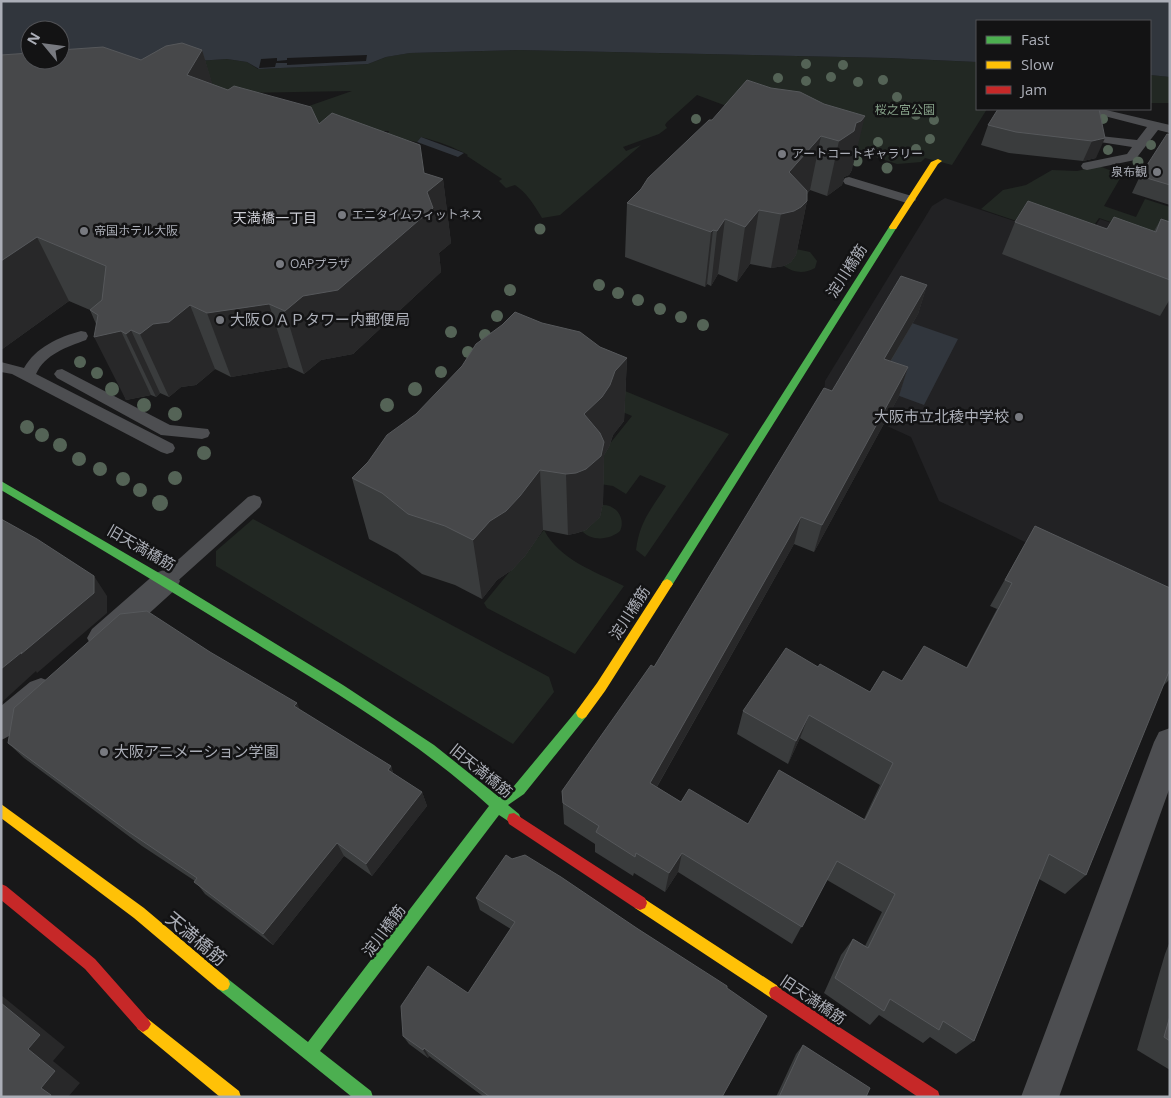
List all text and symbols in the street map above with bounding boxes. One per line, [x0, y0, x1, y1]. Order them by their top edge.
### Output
north arrow [20, 20, 70, 70]
legend [976, 20, 1151, 110]
text: N [22, 29, 44, 48]
text: Fast [1021, 29, 1050, 49]
text: Slow [1021, 54, 1054, 74]
text: Jam [1019, 79, 1047, 99]
park label: 桜之宮公園 [875, 101, 935, 118]
place label: アートコートギャラリー [792, 145, 923, 162]
marker: アートコートギャラリー [776, 148, 788, 160]
place label: 泉布観 [1111, 163, 1147, 180]
marker: 泉布観 [1151, 166, 1163, 178]
place label: エニタイムフィットネス [352, 206, 483, 223]
district label: 天満橋一丁目 [233, 208, 317, 227]
marker: エニタイムフィットネス [336, 209, 348, 221]
place label: 帝国ホテル大阪 [94, 222, 178, 239]
marker: 帝国ホテル大阪 [78, 225, 90, 237]
street label: 淀川橋筋 [821, 240, 871, 301]
place label: OAPプラザ [290, 255, 350, 272]
marker: OAPプラザ [274, 258, 286, 270]
place label: 大阪ＯＡＰタワー内郵便局 [230, 309, 410, 329]
marker: 大阪ＯＡＰタワー内郵便局 [214, 314, 226, 326]
place label: 大阪市立北稜中学校 [874, 406, 1009, 426]
marker: 大阪市立北稜中学校 [1013, 411, 1025, 423]
street label: 旧天満橋筋 [104, 520, 179, 575]
street label: 淀川橋筋 [604, 582, 654, 643]
street label: 旧天満橋筋 [446, 739, 517, 802]
place label: 大阪アニメーション学園 [114, 741, 278, 761]
marker: 大阪アニメーション学園 [98, 746, 110, 758]
street label: 淀川橋筋 [357, 900, 409, 960]
street label: 天満橋筋 [161, 906, 232, 971]
street label: 旧天満橋筋 [777, 970, 850, 1028]

